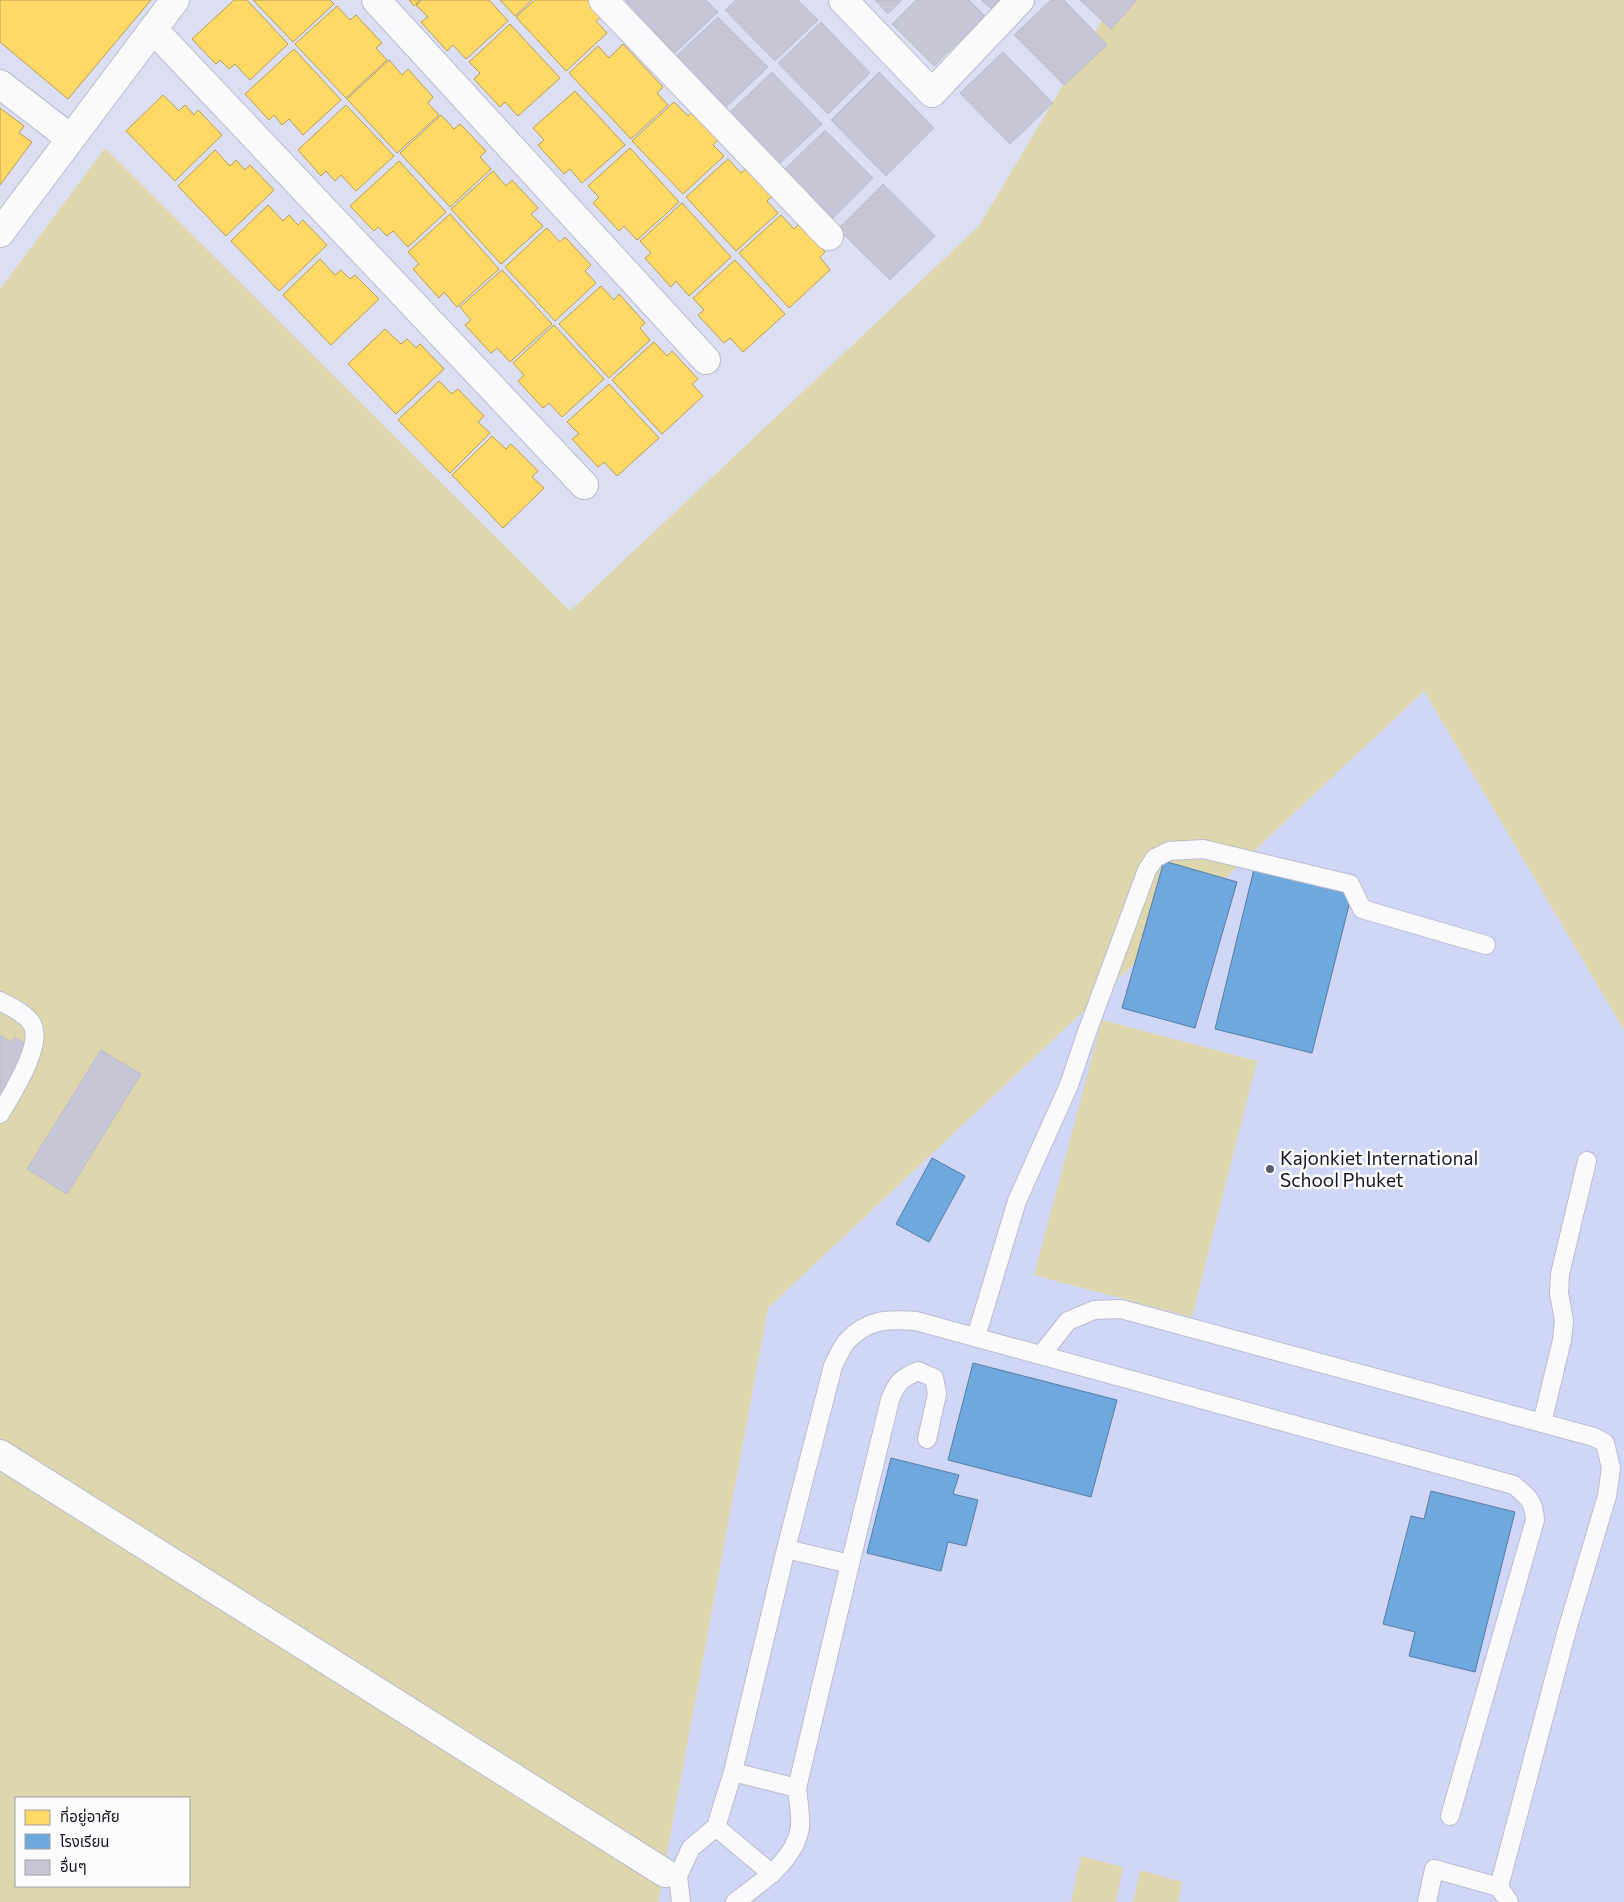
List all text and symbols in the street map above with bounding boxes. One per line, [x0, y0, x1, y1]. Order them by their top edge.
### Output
place label: Kajonkiet International School Phuket [1280, 1146, 1478, 1191]
marker: Kajonkiet International School Phuket [1264, 1163, 1276, 1175]
legend [15, 1797, 190, 1887]
text: ที่อยู่อาศัย [60, 1806, 120, 1826]
text: โรงเรียน [60, 1832, 110, 1850]
text: อื่นๆ [60, 1856, 87, 1875]

